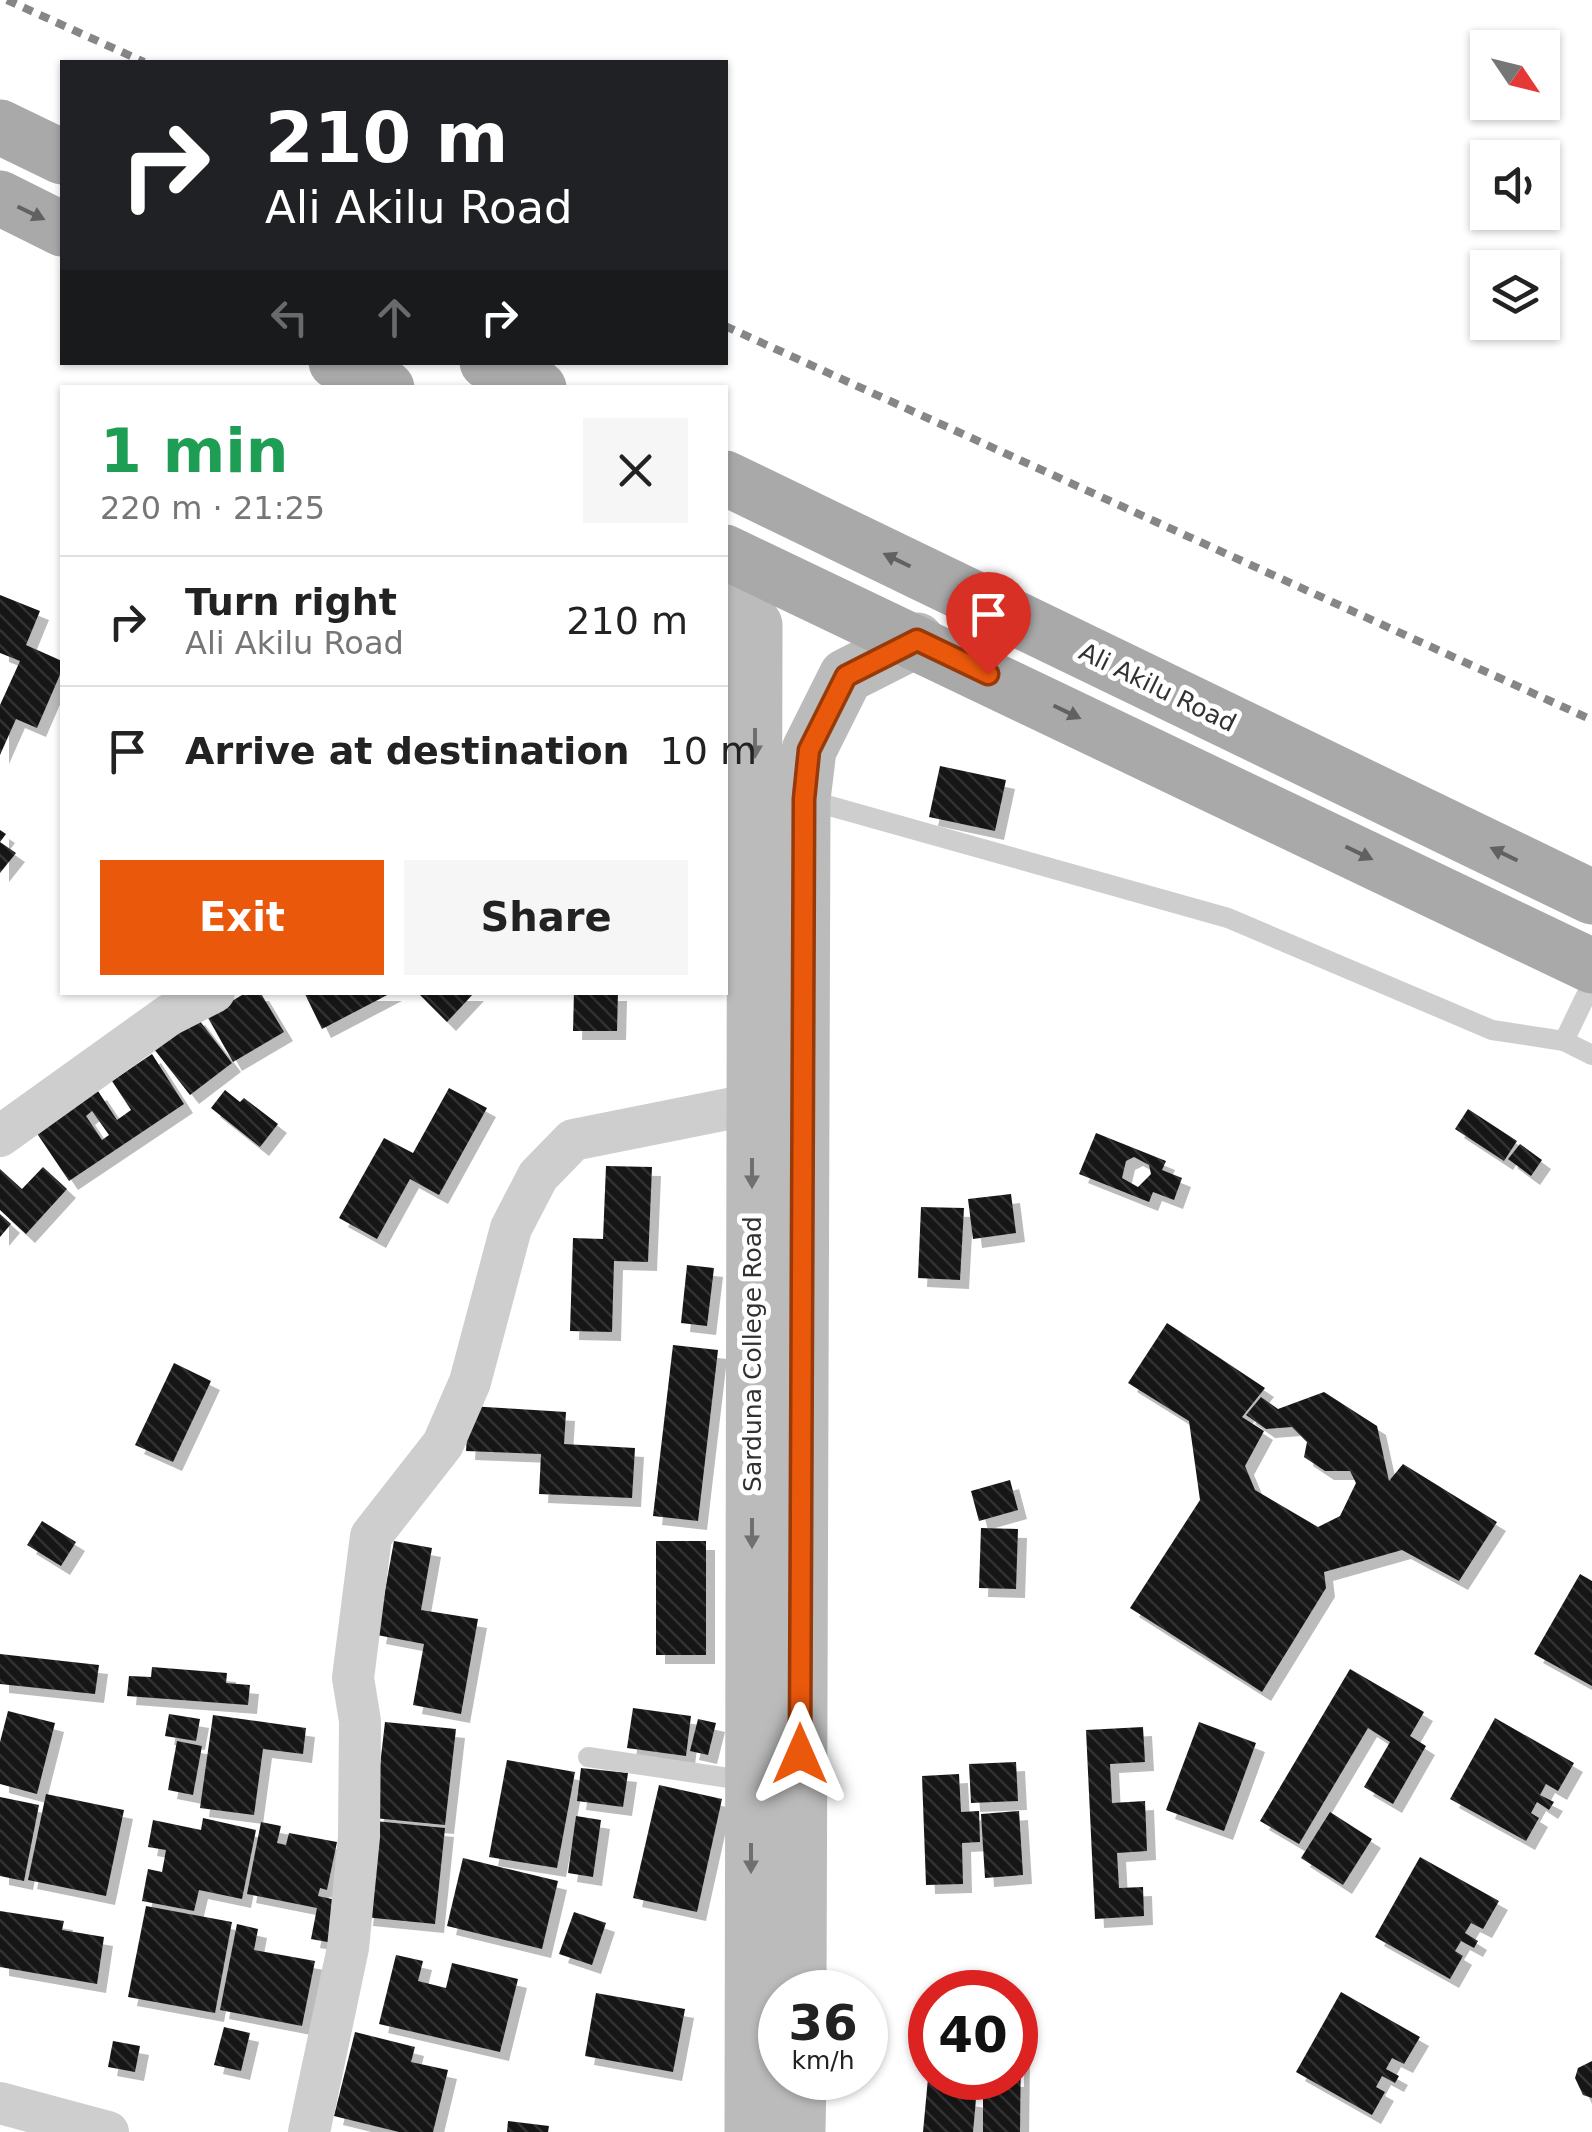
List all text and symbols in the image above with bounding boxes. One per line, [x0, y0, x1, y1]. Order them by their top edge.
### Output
north arrow [1470, 30, 1560, 120]
map controls [1470, 30, 1560, 340]
text: 210 m [265, 97, 508, 179]
icon: right [100, 100, 230, 230]
button: sound [1470, 140, 1560, 230]
text: Ali Akilu Road [265, 181, 573, 234]
one-way arrow [17, 205, 46, 222]
button: layers [1470, 250, 1560, 340]
icon: left [262, 290, 317, 345]
icon: ahead [367, 290, 422, 345]
icon: right [472, 290, 527, 345]
text: 1 min [100, 416, 288, 486]
button: close [583, 418, 688, 523]
text: 220 m · 21:25 [100, 489, 325, 527]
one-way arrow [882, 552, 911, 569]
pin [946, 572, 1031, 675]
text: Turn right [185, 580, 397, 624]
icon: arrive [961, 587, 1016, 642]
icon: right [100, 594, 155, 649]
text: 210 m [566, 599, 688, 643]
text: Ali Akilu Road [185, 624, 404, 662]
street label: Ali Akilu Road [1075, 637, 1241, 738]
one-way arrow [1053, 703, 1082, 720]
icon: arrive [100, 724, 155, 779]
one-way arrow [747, 727, 763, 759]
text: Arrive at destination [185, 729, 630, 773]
text: 10 m [660, 729, 757, 773]
one-way arrow [1345, 845, 1374, 862]
one-way arrow [1489, 846, 1518, 863]
button: Exit [100, 860, 384, 975]
button: Share [404, 860, 688, 975]
one-way arrow [744, 1157, 760, 1189]
street label: Sarduna College Road [738, 1216, 767, 1492]
one-way arrow [744, 1517, 760, 1549]
position arrow [748, 1702, 852, 1806]
one-way arrow [743, 1842, 759, 1874]
speed limit sign: 40 [908, 1970, 1038, 2100]
text: 36 [788, 1994, 858, 2052]
text: km/h [791, 2046, 855, 2075]

